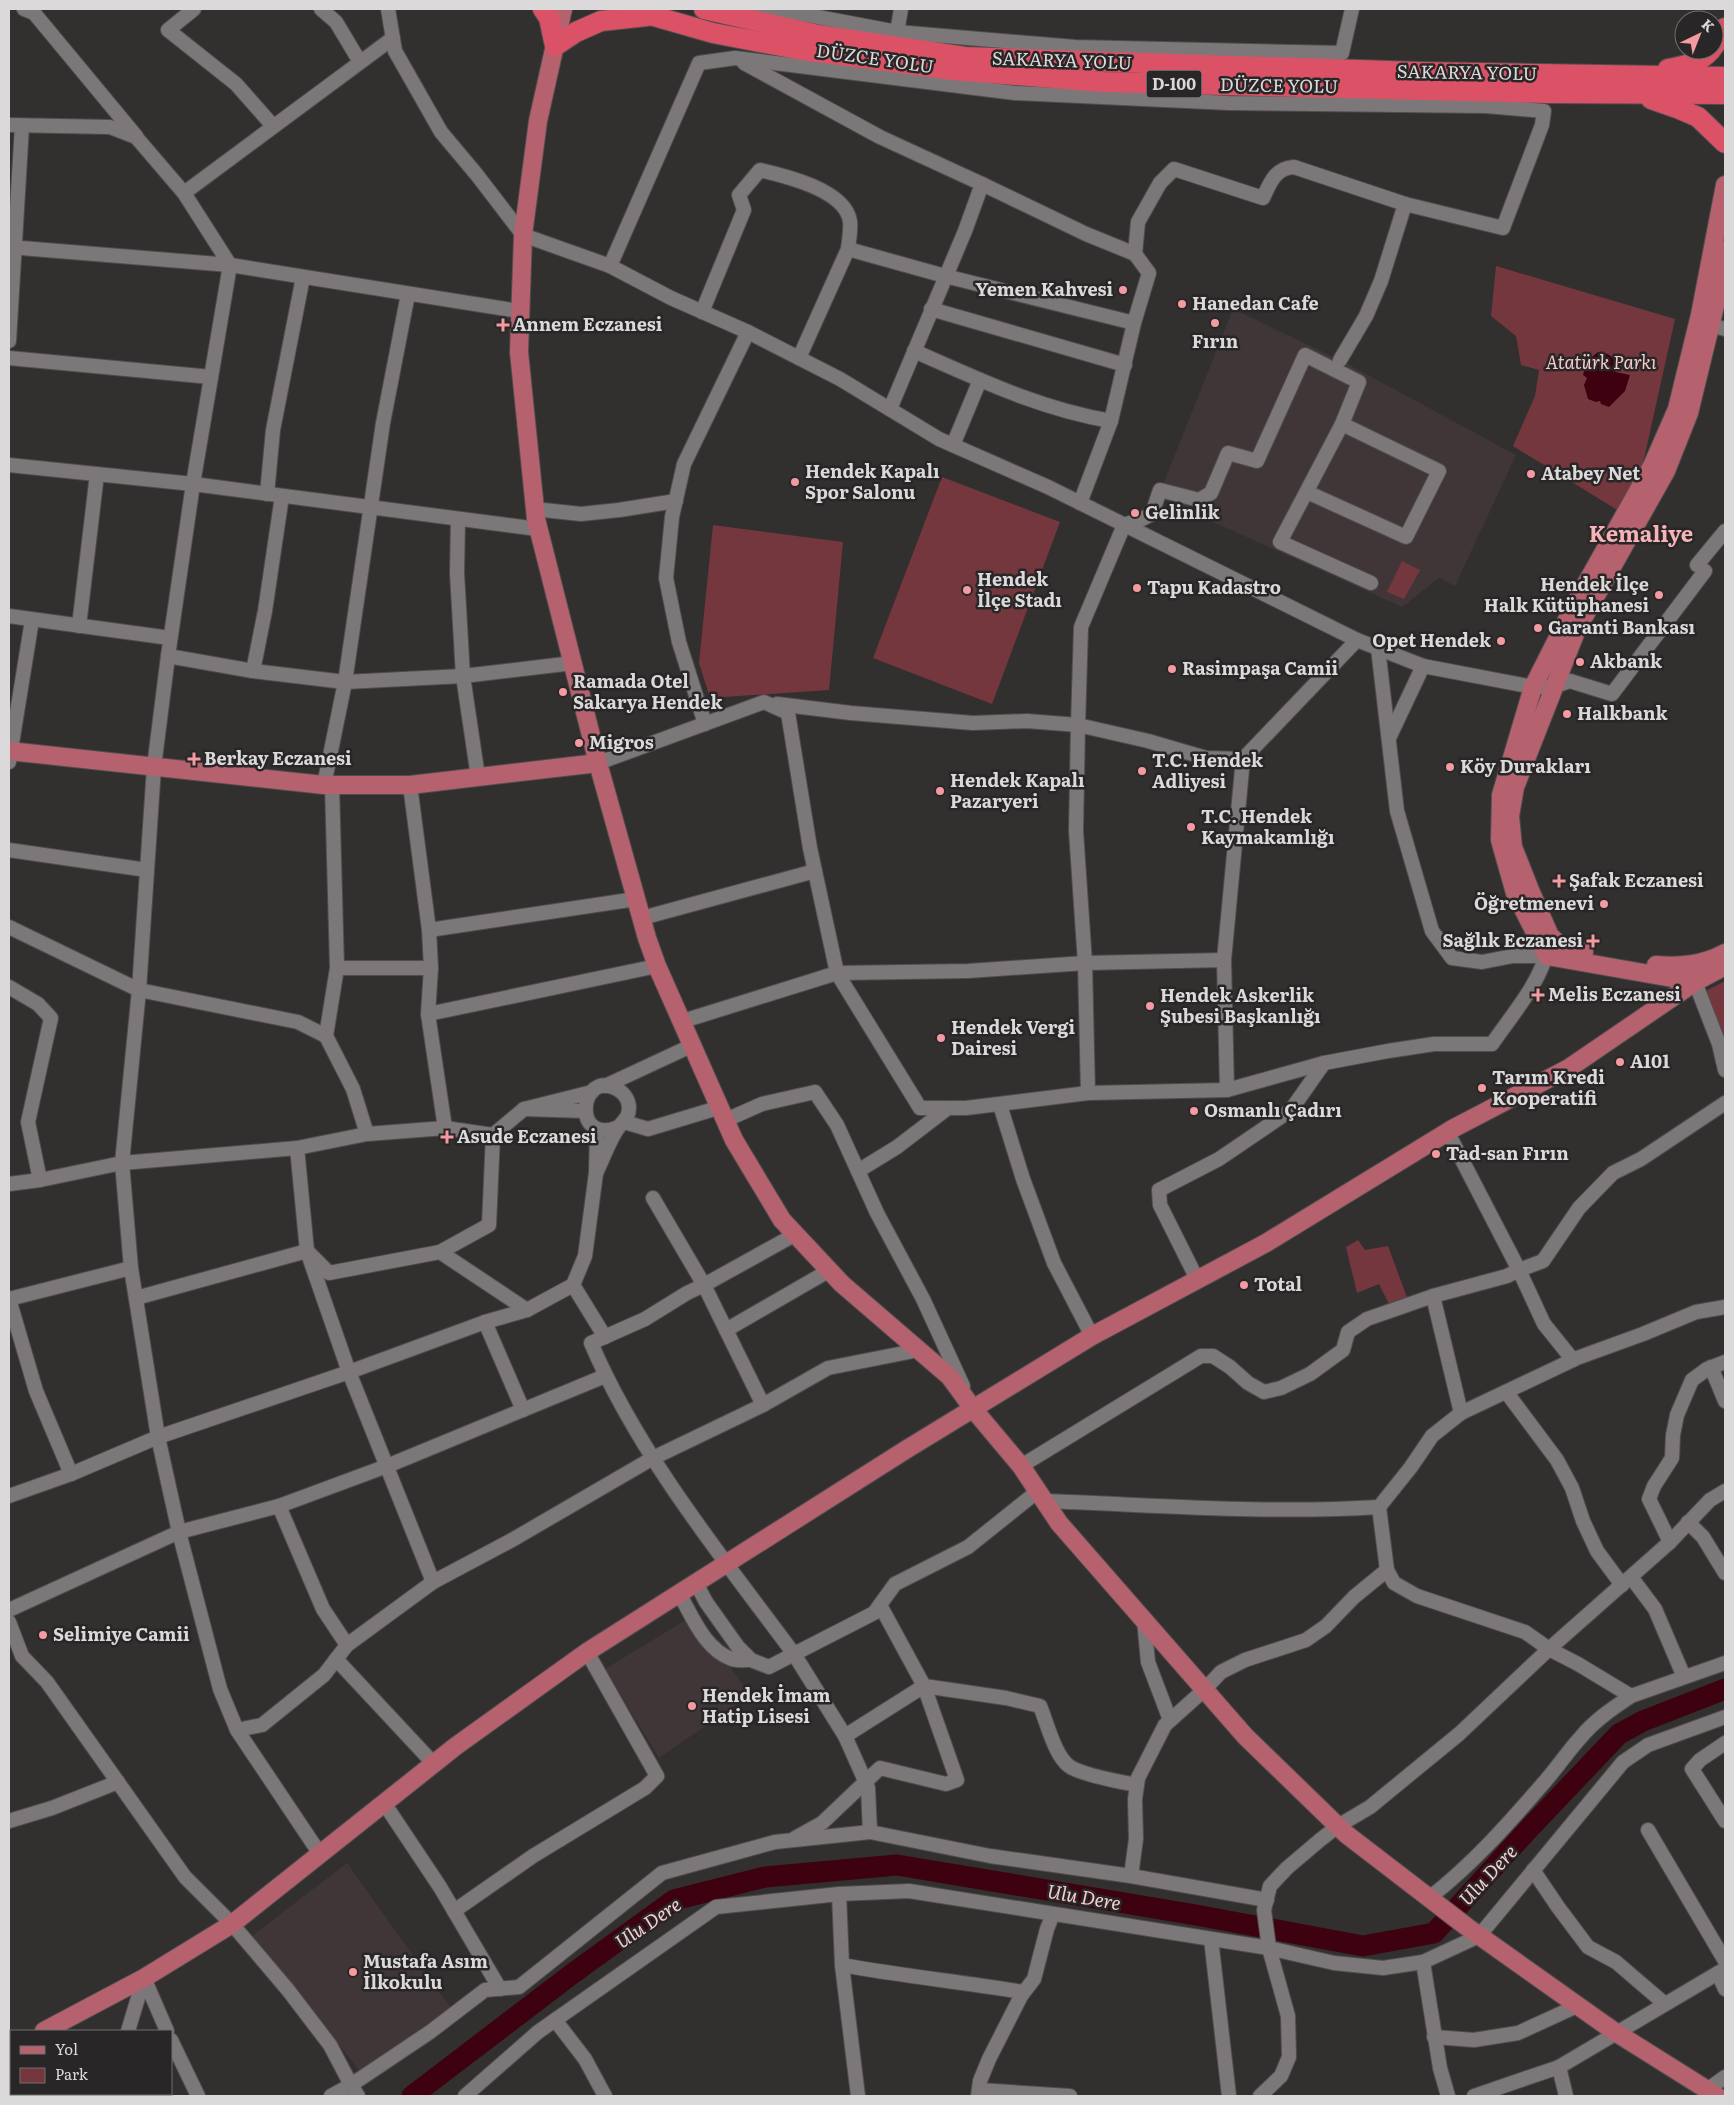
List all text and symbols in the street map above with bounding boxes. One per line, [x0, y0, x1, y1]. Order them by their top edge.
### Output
north arrow [1674, 10, 1724, 60]
text: K [1698, 14, 1719, 36]
street label: DÜZCE YOLU [815, 36, 936, 79]
street label: SAKARYA YOLU [991, 44, 1133, 75]
street label: SAKARYA YOLU [1397, 57, 1537, 86]
road number: D-100 [1146, 70, 1202, 98]
street label: DÜZCE YOLU [1220, 70, 1338, 99]
place label: Yemen Kahvesi [975, 275, 1113, 302]
marker: Yemen Kahvesi [1117, 284, 1129, 296]
place label: Hanedan Cafe [1192, 289, 1319, 316]
marker: Hanedan Cafe [1176, 298, 1188, 310]
place label: Annem Eczanesi [513, 310, 663, 337]
marker: Fırın [1209, 317, 1221, 329]
marker: Annem Eczanesi [497, 319, 509, 331]
place label: Fırın [1192, 327, 1239, 354]
park label: Atatürk Parkı [1546, 348, 1657, 375]
place label: Hendek Kapalı Spor Salonu [805, 457, 940, 505]
place label: Atabey Net [1541, 459, 1640, 486]
marker: Atabey Net [1525, 468, 1537, 480]
marker: Hendek Kapalı Spor Salonu [789, 476, 801, 488]
place label: Gelinlik [1145, 498, 1221, 525]
marker: Gelinlik [1129, 507, 1141, 519]
district label: Kemaliye [1589, 516, 1693, 549]
place label: Hendek İlçe Stadı [977, 565, 1062, 613]
place label: Hendek İlçe Halk Kütüphanesi [1484, 570, 1649, 618]
place label: Tapu Kadastro [1147, 573, 1281, 600]
marker: Tapu Kadastro [1131, 582, 1143, 594]
marker: Hendek İlçe Stadı [961, 584, 973, 596]
marker: Hendek İlçe Halk Kütüphanesi [1653, 589, 1665, 601]
place label: Garanti Bankası [1548, 613, 1695, 640]
marker: Garanti Bankası [1532, 622, 1544, 634]
place label: Opet Hendek [1372, 626, 1492, 653]
marker: Opet Hendek [1495, 635, 1507, 647]
place label: Akbank [1590, 647, 1663, 674]
place label: Rasimpaşa Camii [1182, 654, 1339, 681]
marker: Akbank [1574, 656, 1586, 668]
marker: Rasimpaşa Camii [1166, 663, 1178, 675]
place label: Ramada Otel Sakarya Hendek [573, 667, 723, 715]
marker: Ramada Otel Sakarya Hendek [557, 686, 569, 698]
place label: Halkbank [1577, 699, 1668, 726]
marker: Halkbank [1561, 708, 1573, 720]
place label: Migros [589, 728, 654, 755]
marker: Migros [573, 737, 585, 749]
place label: Berkay Eczanesi [204, 744, 352, 771]
place label: T.C. Hendek Adliyesi [1152, 746, 1264, 794]
place label: Köy Durakları [1460, 752, 1591, 779]
marker: Berkay Eczanesi [188, 753, 200, 765]
marker: Köy Durakları [1444, 761, 1456, 773]
marker: T.C. Hendek Adliyesi [1136, 765, 1148, 777]
place label: Hendek Kapalı Pazaryeri [950, 766, 1085, 814]
marker: Hendek Kapalı Pazaryeri [934, 785, 946, 797]
place label: T.C. Hendek Kaymakamlığı [1201, 802, 1335, 850]
marker: T.C. Hendek Kaymakamlığı [1185, 821, 1197, 833]
place label: Şafak Eczanesi [1569, 866, 1704, 893]
marker: Şafak Eczanesi [1553, 875, 1565, 887]
place label: Öğretmenevi [1474, 889, 1594, 916]
marker: Öğretmenevi [1598, 898, 1610, 910]
place label: Sağlık Eczanesi [1443, 926, 1583, 953]
marker: Sağlık Eczanesi [1587, 935, 1599, 947]
place label: Melis Eczanesi [1548, 980, 1681, 1007]
place label: Hendek Askerlik Şubesi Başkanlığı [1160, 981, 1321, 1029]
marker: Melis Eczanesi [1532, 989, 1544, 1001]
marker: Hendek Askerlik Şubesi Başkanlığı [1144, 1000, 1156, 1012]
place label: Hendek Vergi Dairesi [951, 1013, 1075, 1061]
marker: Hendek Vergi Dairesi [935, 1032, 947, 1044]
place label: A101 [1630, 1047, 1670, 1074]
marker: A101 [1614, 1056, 1626, 1068]
place label: Tarım Kredi Kooperatifi [1492, 1063, 1605, 1111]
marker: Tarım Kredi Kooperatifi [1476, 1082, 1488, 1094]
place label: Osmanlı Çadırı [1204, 1096, 1342, 1123]
marker: Osmanlı Çadırı [1188, 1105, 1200, 1117]
place label: Asude Eczanesi [457, 1122, 597, 1149]
marker: Asude Eczanesi [441, 1131, 453, 1143]
place label: Tad-san Fırın [1446, 1139, 1569, 1166]
marker: Tad-san Fırın [1430, 1148, 1442, 1160]
place label: Total [1254, 1270, 1303, 1297]
marker: Total [1238, 1279, 1250, 1291]
place label: Selimiye Camii [53, 1620, 190, 1647]
marker: Selimiye Camii [37, 1629, 49, 1641]
place label: Hendek İmam Hatip Lisesi [702, 1681, 831, 1729]
marker: Hendek İmam Hatip Lisesi [686, 1700, 698, 1712]
water label: Ulu Dere [1452, 1838, 1523, 1911]
water label: Ulu Dere [1045, 1876, 1123, 1916]
water label: Ulu Dere [609, 1890, 686, 1955]
place label: Mustafa Asım İlkokulu [363, 1947, 488, 1995]
marker: Mustafa Asım İlkokulu [347, 1966, 359, 1978]
legend [10, 2030, 172, 2095]
text: Yol [55, 2037, 78, 2060]
text: Park [55, 2062, 89, 2085]

